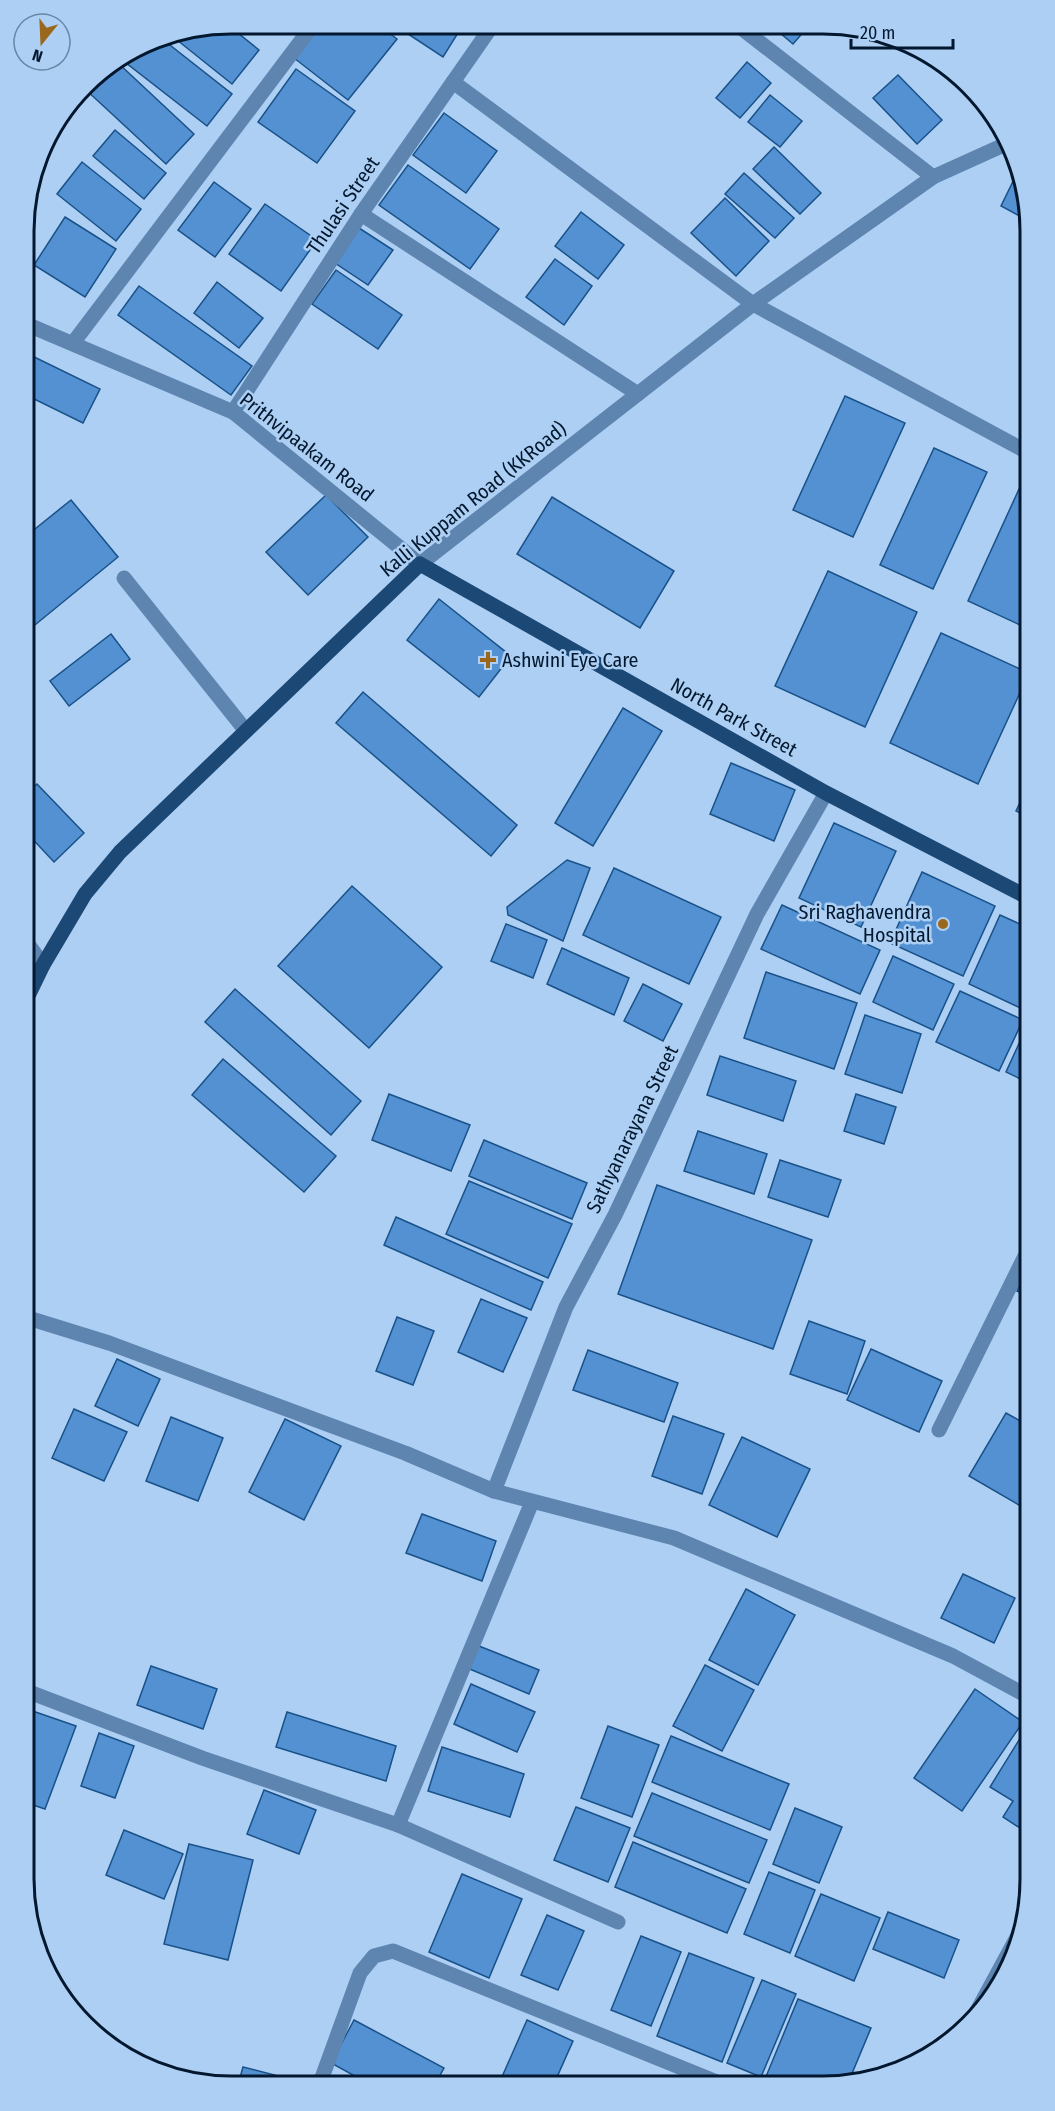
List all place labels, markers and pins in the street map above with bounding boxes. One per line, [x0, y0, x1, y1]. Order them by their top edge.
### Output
place label: Ashwini Eye Care [502, 648, 638, 672]
marker: Ashwini Eye Care [479, 651, 497, 669]
place label: Sri Raghavendra Hospital [799, 900, 931, 947]
marker: Sri Raghavendra Hospital [936, 917, 950, 931]

